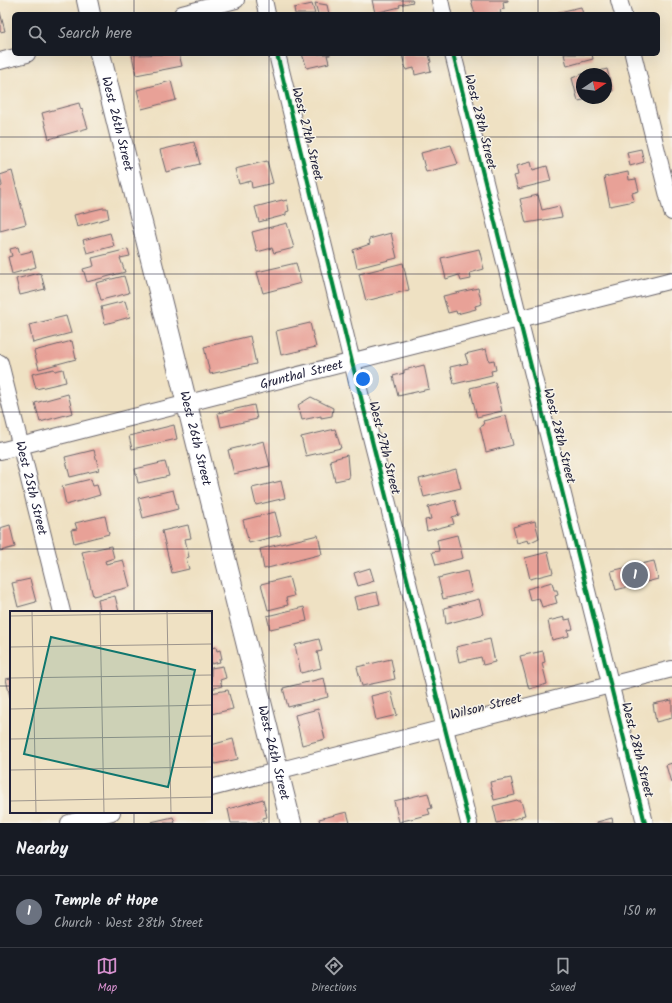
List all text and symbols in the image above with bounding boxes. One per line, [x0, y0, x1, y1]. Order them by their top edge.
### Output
search box [12, 12, 660, 56]
text: Search here [58, 22, 132, 46]
icon: search [26, 23, 48, 45]
north arrow [576, 68, 612, 104]
street label: West 28th Street [458, 72, 502, 173]
street label: West 26th Street [95, 74, 139, 174]
street label: West 27th Street [285, 85, 329, 184]
street label: Grunthal Street [258, 353, 346, 395]
your location [353, 369, 373, 389]
street label: West 28th Street [537, 386, 581, 487]
street label: West 26th Street [174, 389, 218, 489]
street label: West 27th Street [362, 399, 406, 498]
street label: West 25th Street [9, 439, 53, 539]
pin: 1 [622, 560, 648, 590]
inset map [10, 611, 212, 813]
street label: Wilson Street [448, 688, 525, 726]
street label: West 28th Street [615, 700, 659, 801]
street label: West 26th Street [252, 703, 296, 803]
text: Nearby [16, 836, 68, 863]
text: Temple of Hope [54, 889, 158, 913]
text: 1 [27, 901, 31, 922]
text: 150 m [623, 901, 656, 922]
text: Church · West 28th Street [54, 913, 203, 934]
tab: Map [96, 955, 118, 997]
tab: Directions [311, 955, 357, 997]
tab: Saved [550, 955, 576, 997]

